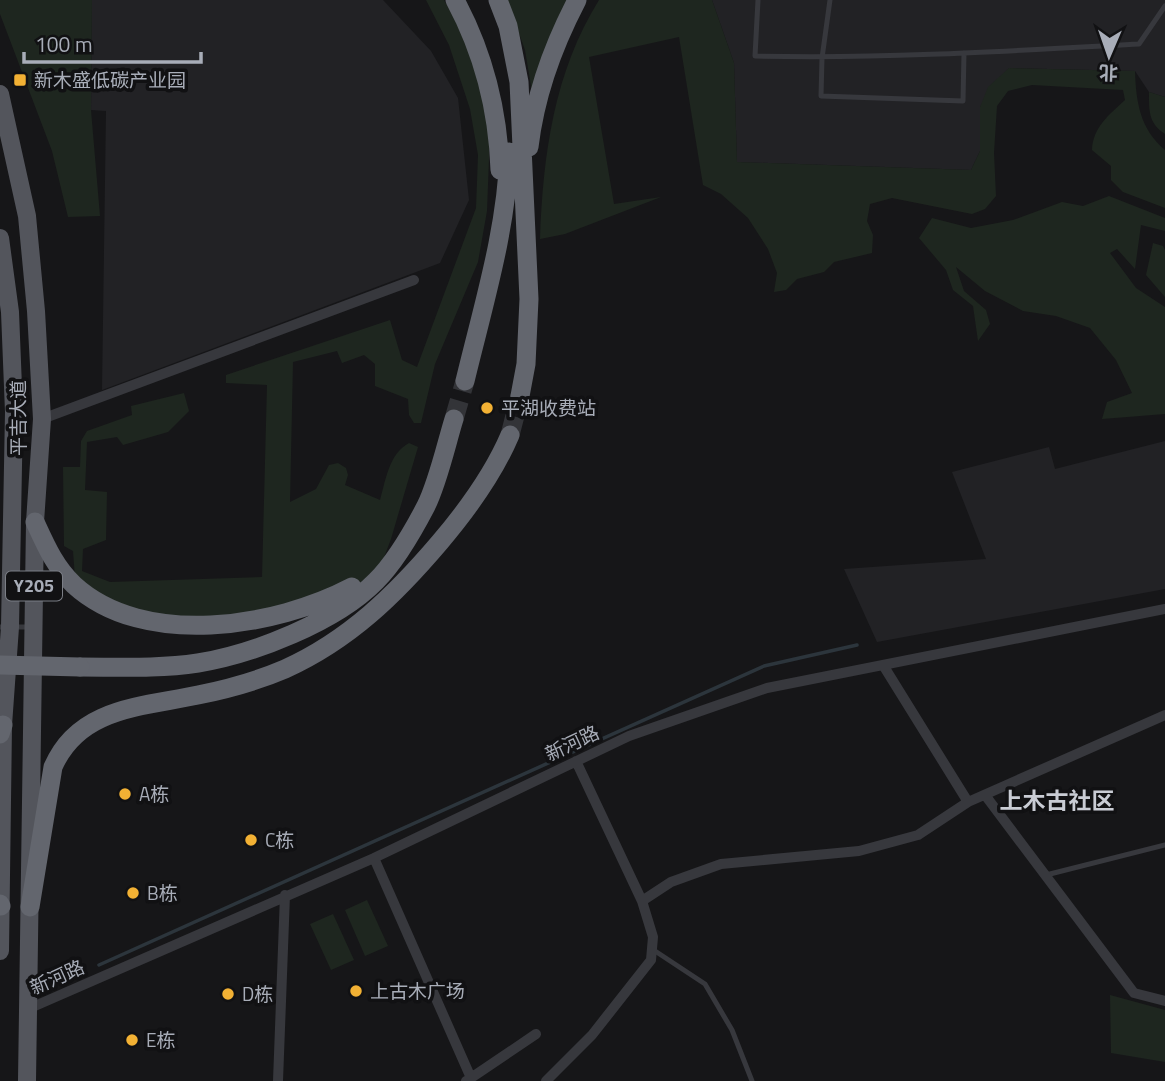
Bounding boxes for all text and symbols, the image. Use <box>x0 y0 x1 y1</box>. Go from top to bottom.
scale bar <box>24 21 201 65</box>
north arrow <box>1074 21 1144 91</box>
text: 100 m <box>35 28 92 60</box>
text: 北 <box>1098 59 1118 88</box>
place label: 新木盛低碳产业园 <box>34 65 186 94</box>
marker: 新木盛低碳产业园 <box>12 72 28 88</box>
street label: 平吉大道 <box>3 380 32 456</box>
place label: 平湖收费站 <box>501 393 596 422</box>
marker: 平湖收费站 <box>479 400 495 416</box>
road number: Y205 <box>6 572 62 600</box>
street label: 新河路 <box>540 717 604 768</box>
place label: A栋 <box>139 779 169 808</box>
district label: 上木古社区 <box>1000 783 1115 818</box>
marker: A栋 <box>117 786 133 802</box>
place label: C栋 <box>265 825 294 854</box>
marker: C栋 <box>243 832 259 848</box>
place label: B栋 <box>147 878 178 907</box>
marker: B栋 <box>125 885 141 901</box>
street label: 新河路 <box>25 952 89 1001</box>
place label: 上古木广场 <box>370 976 465 1005</box>
place label: D栋 <box>242 979 273 1008</box>
marker: 上古木广场 <box>348 983 364 999</box>
marker: D栋 <box>220 986 236 1002</box>
place label: E栋 <box>146 1025 176 1054</box>
marker: E栋 <box>124 1032 140 1048</box>

